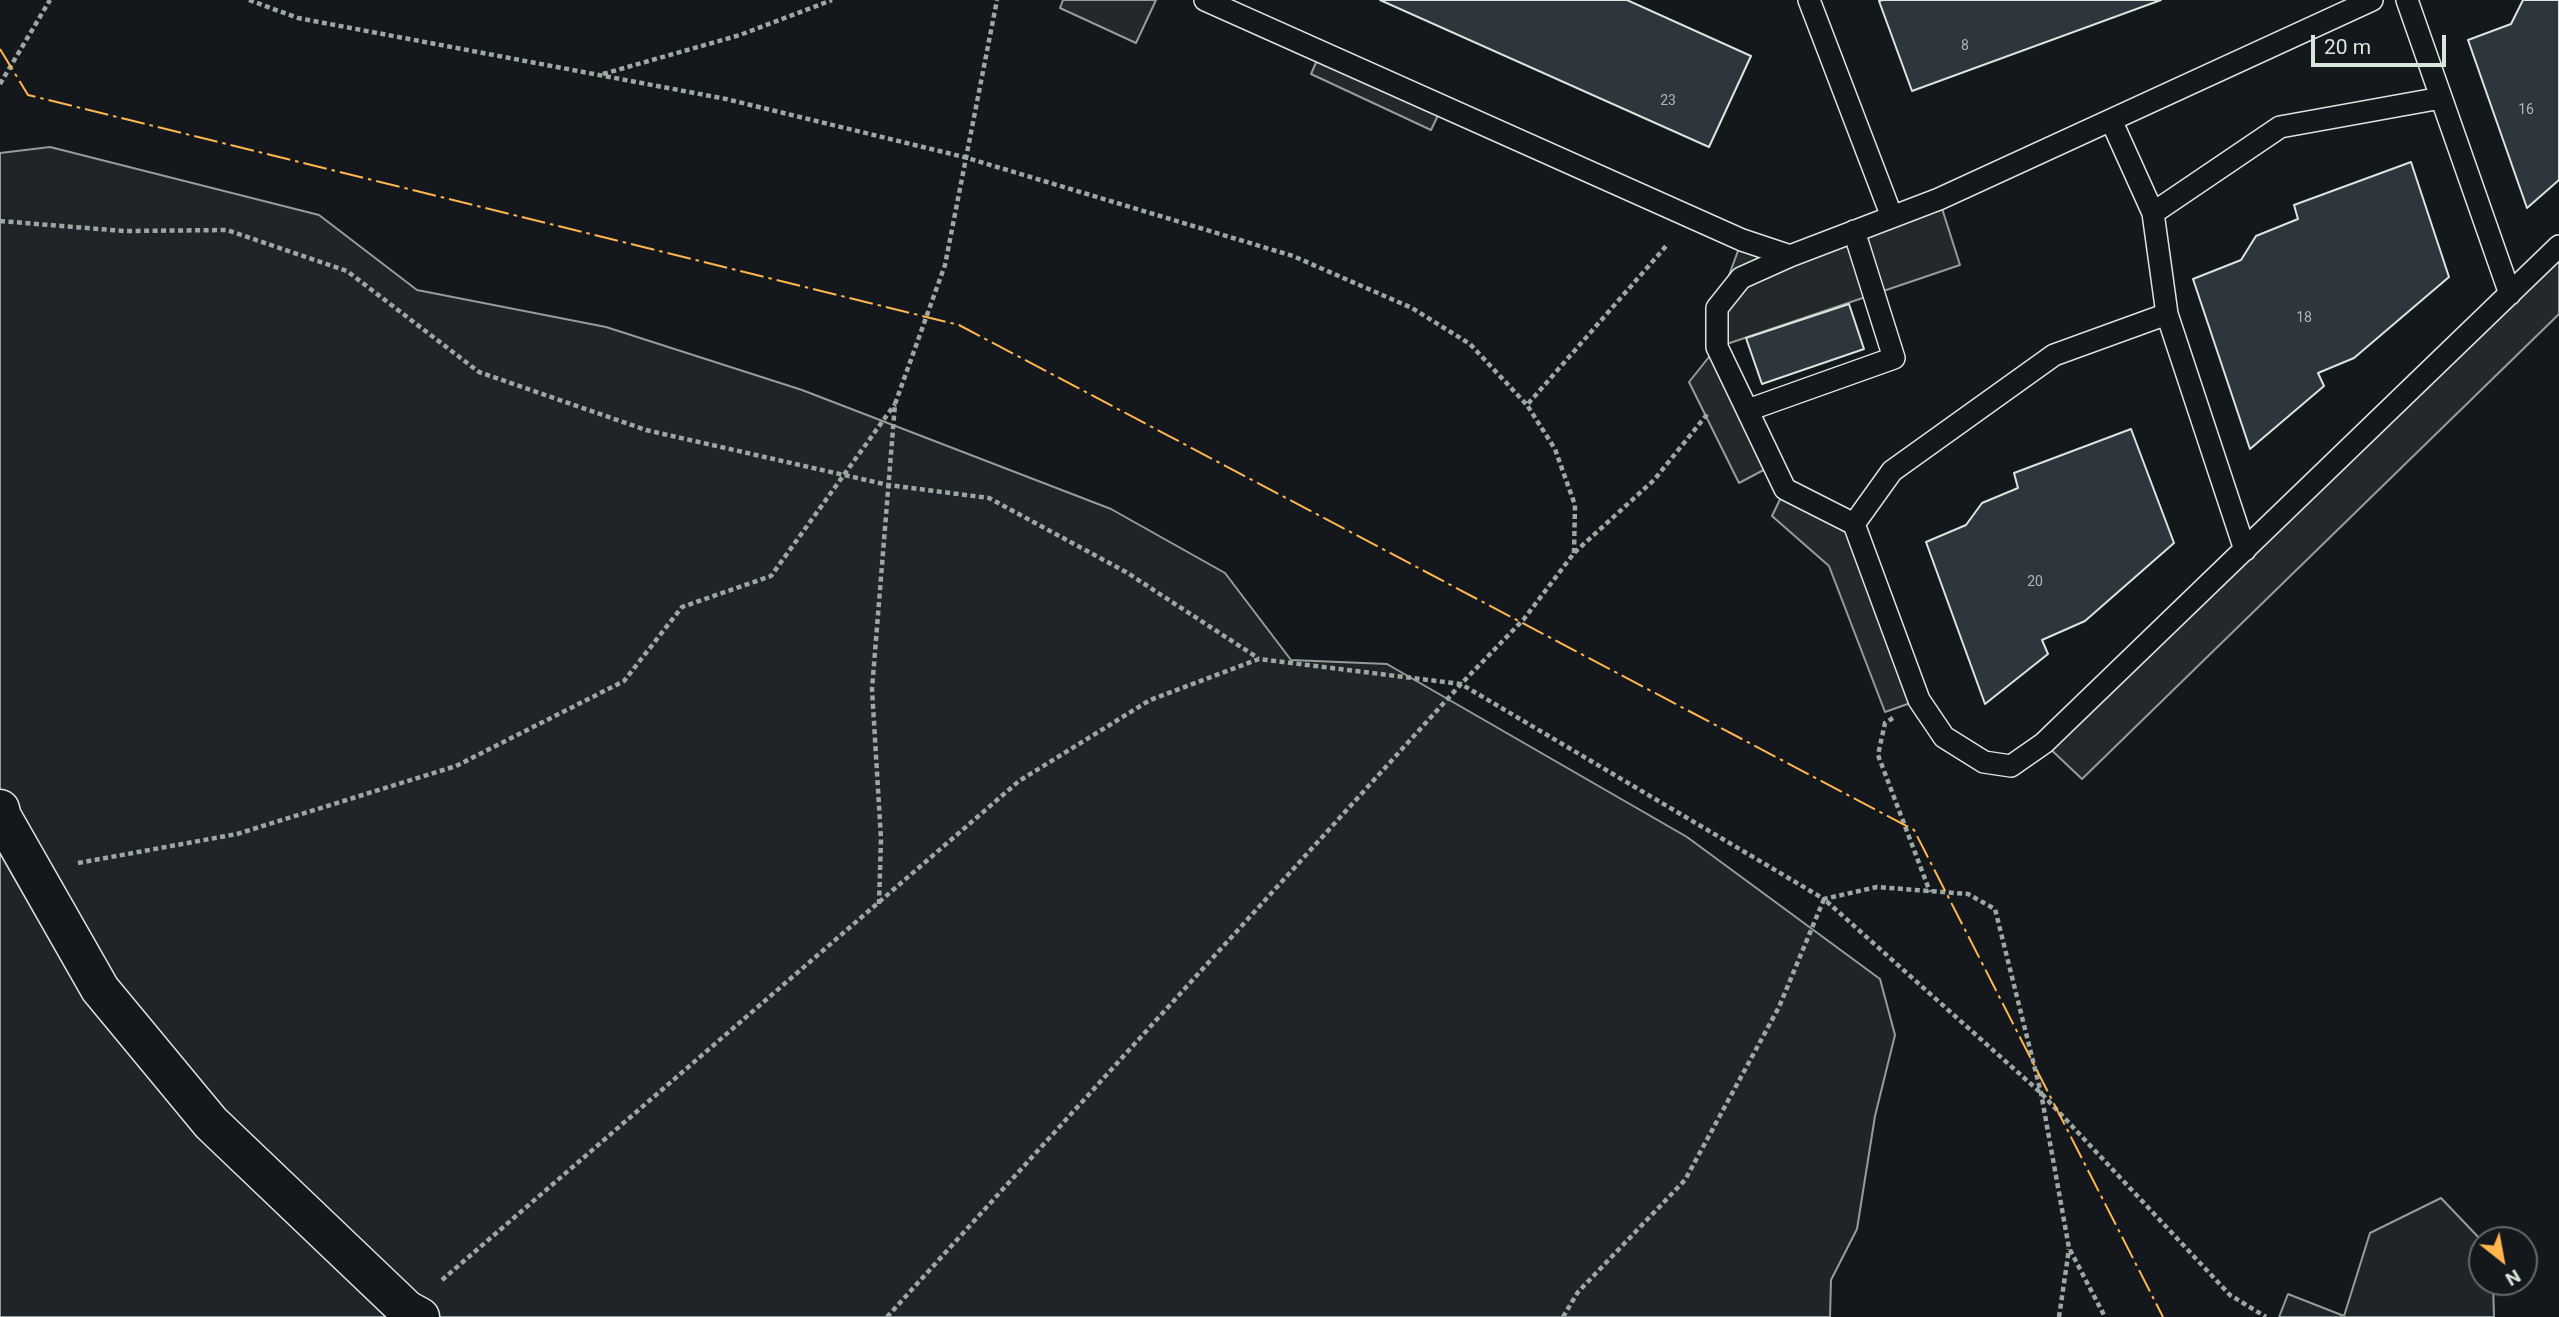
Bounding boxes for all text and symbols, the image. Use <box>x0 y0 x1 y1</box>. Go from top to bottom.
scale bar <box>2314 21 2449 65</box>
text: 20 m <box>2324 35 2371 59</box>
house number: 8 <box>1961 38 1969 54</box>
house number: 23 <box>1660 93 1676 109</box>
house number: 16 <box>2518 102 2534 118</box>
house number: 18 <box>2296 310 2312 326</box>
house number: 20 <box>2027 574 2043 590</box>
north arrow <box>2468 1226 2538 1296</box>
text: N <box>2501 1264 2525 1291</box>

